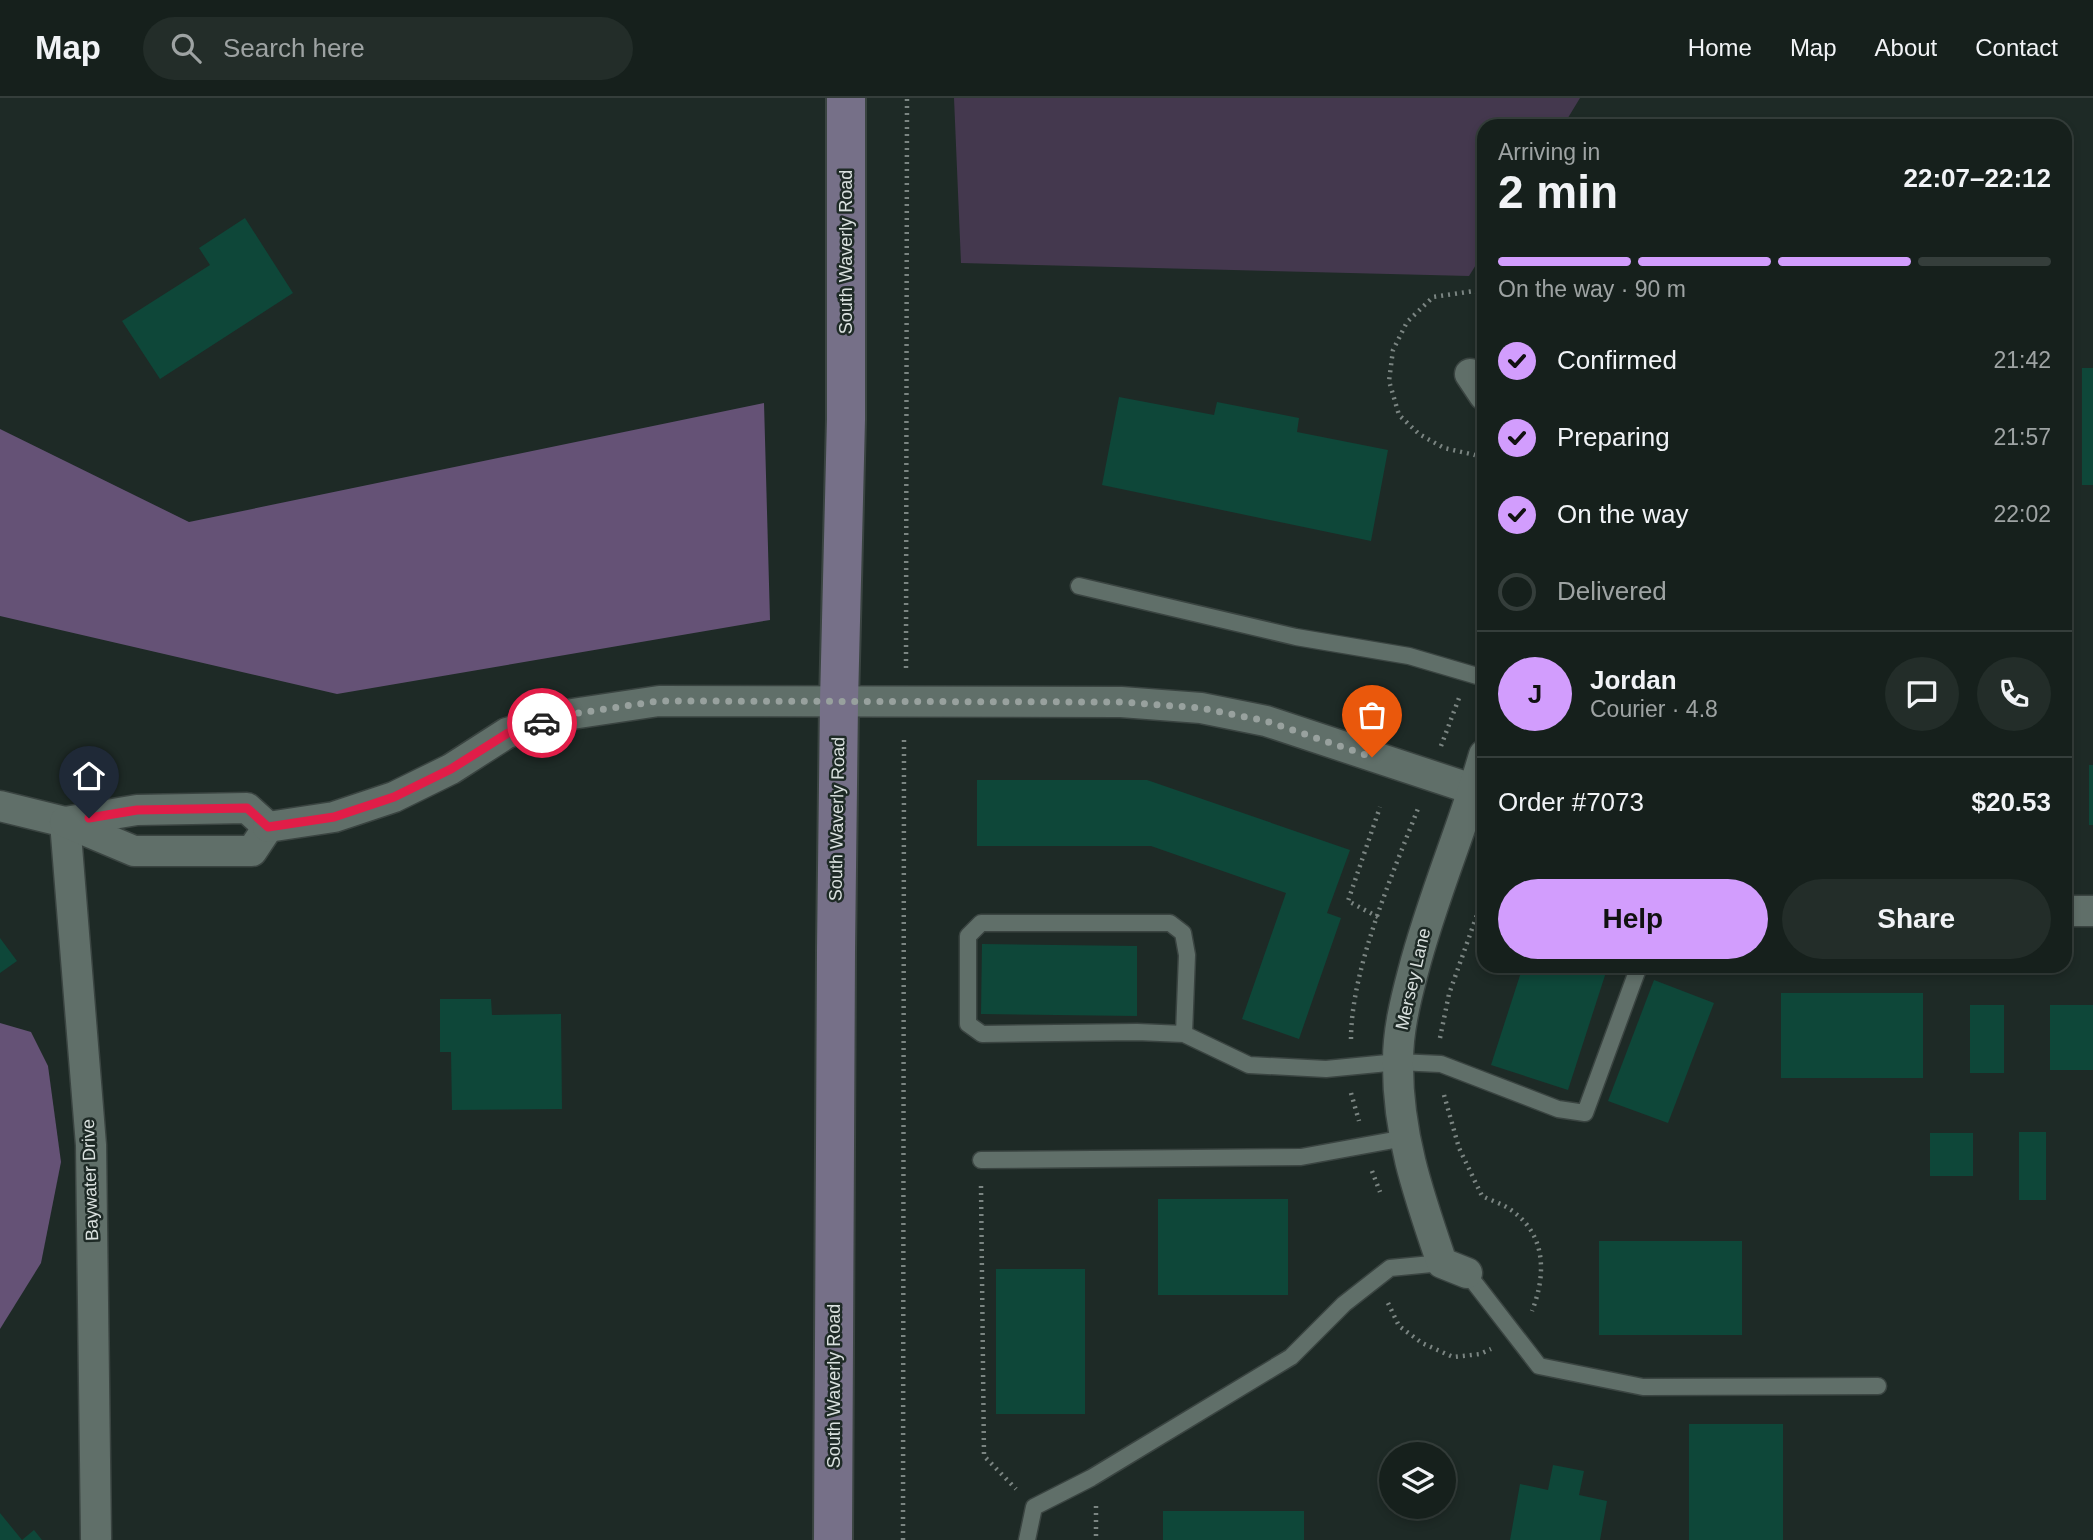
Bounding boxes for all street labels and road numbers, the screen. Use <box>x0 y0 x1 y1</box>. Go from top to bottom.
street label: South Waverly Road <box>836 170 856 334</box>
street label: South Waverly Road <box>826 737 848 901</box>
street label: Mersey Lane <box>1392 926 1434 1032</box>
street label: Baywater Drive <box>78 1119 102 1241</box>
street label: South Waverly Road <box>824 1304 844 1468</box>

